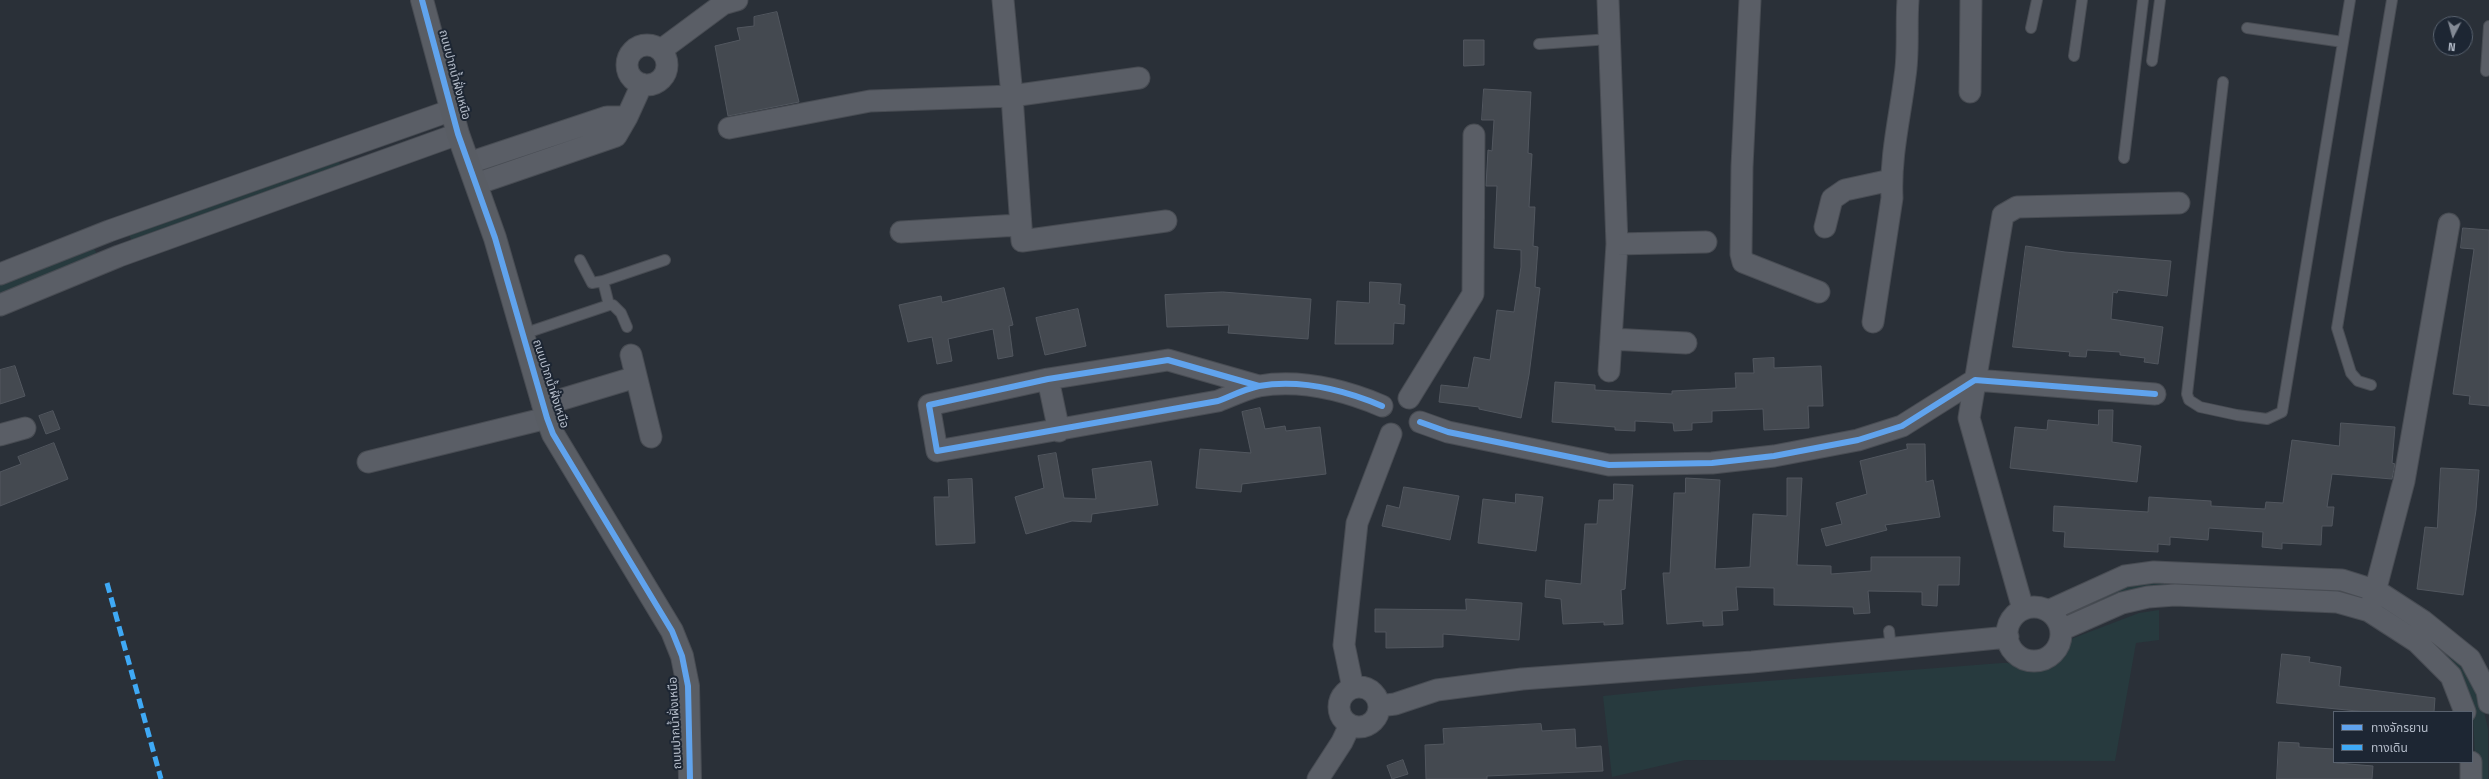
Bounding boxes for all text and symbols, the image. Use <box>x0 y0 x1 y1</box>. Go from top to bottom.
north arrow <box>2433 16 2473 56</box>
street label: ถนนปากน้ำฝั่งเหนือ <box>435 28 473 122</box>
text: N <box>2447 39 2456 55</box>
street label: ถนนปากน้ำฝั่งเหนือ <box>529 338 571 430</box>
street label: ถนนปากน้ำฝั่งเหนือ <box>666 676 686 770</box>
legend <box>2333 711 2473 763</box>
text: ทางจักรยาน <box>2371 718 2428 737</box>
text: ทางเดิน <box>2371 738 2408 757</box>

